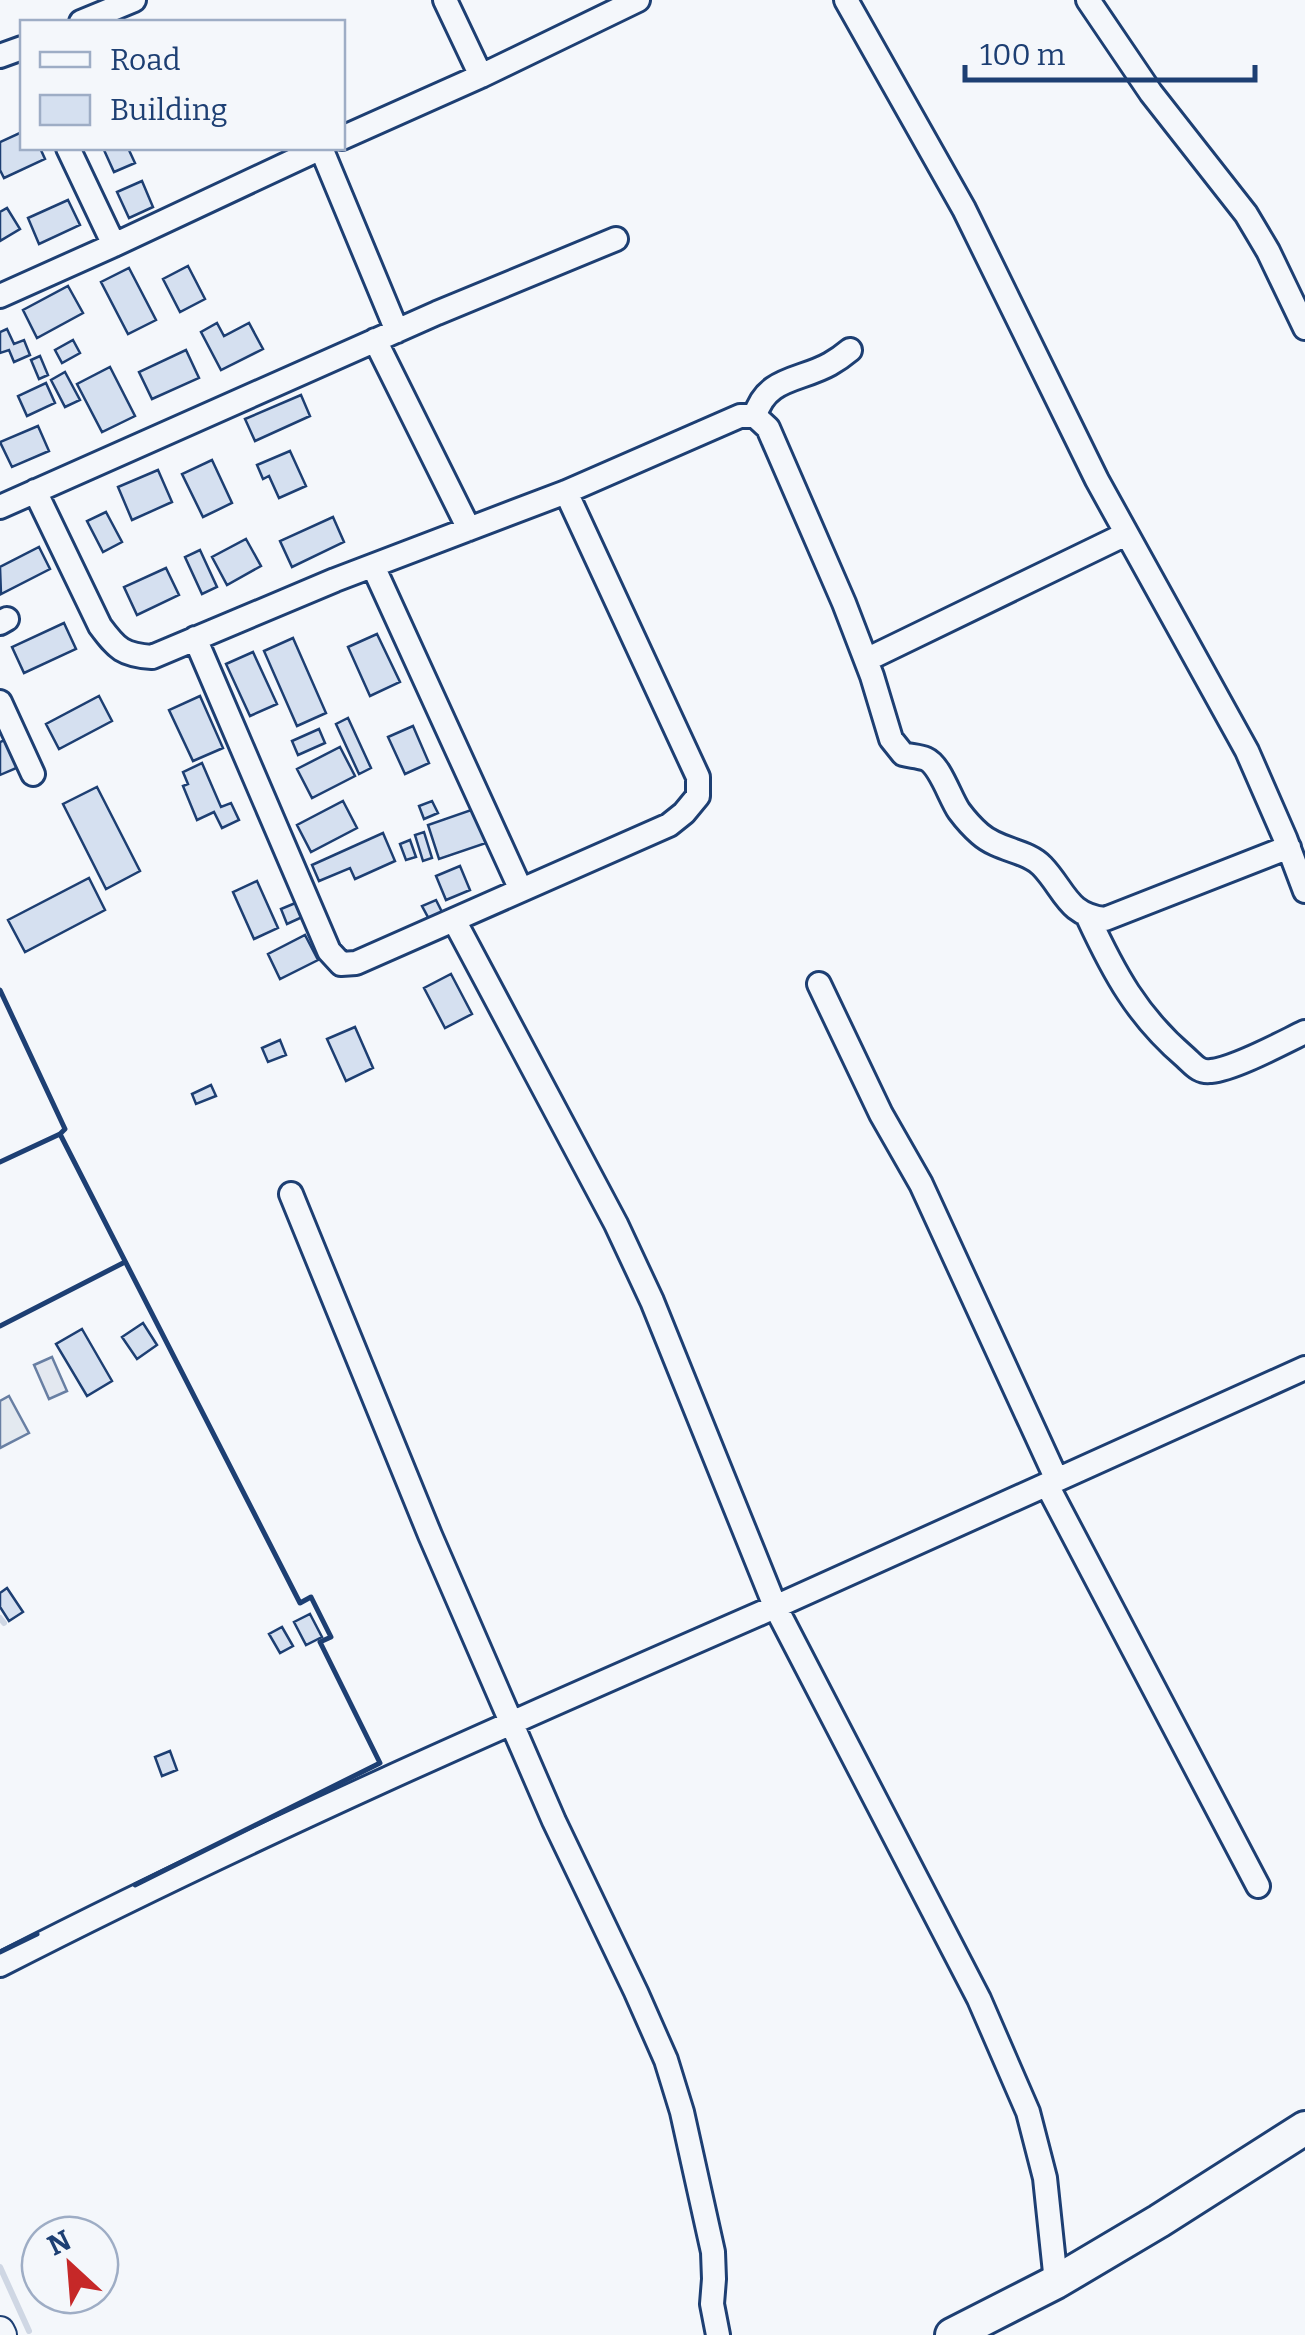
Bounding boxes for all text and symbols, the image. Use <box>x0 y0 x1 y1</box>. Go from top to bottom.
legend <box>20 20 345 150</box>
scale bar <box>965 20 1255 82</box>
text: 100 m <box>980 37 1066 73</box>
text: Road <box>110 42 181 78</box>
text: Building <box>110 92 228 128</box>
north arrow <box>20 2215 120 2315</box>
text: N <box>42 2223 76 2263</box>

